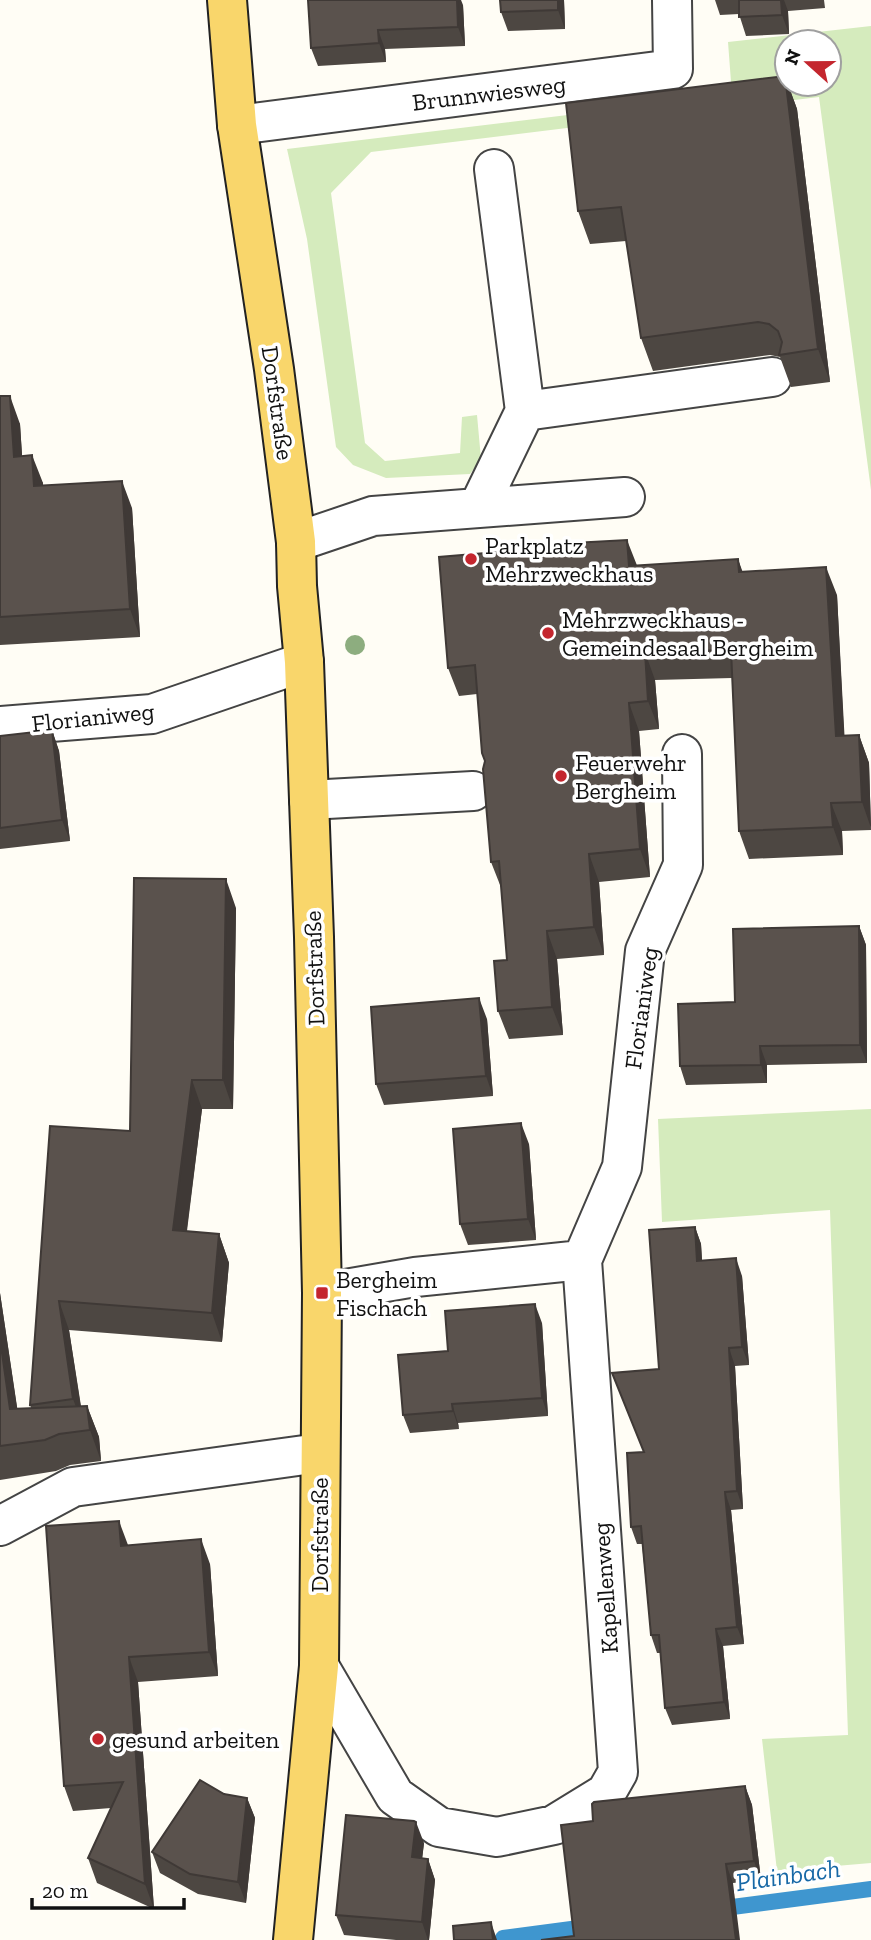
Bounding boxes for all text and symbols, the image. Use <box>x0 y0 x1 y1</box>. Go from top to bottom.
north arrow <box>773 28 843 98</box>
text: N <box>779 46 806 68</box>
street label: Brunnwiesweg <box>411 69 567 117</box>
street label: Dorfstraße <box>256 344 300 462</box>
place label: Parkplatz Mehrzweckhaus <box>485 531 653 588</box>
marker: Parkplatz Mehrzweckhaus <box>463 551 479 567</box>
place label: Mehrzweckhaus - Gemeindesaal Bergheim <box>562 605 814 662</box>
marker: Mehrzweckhaus - Gemeindesaal Bergheim <box>540 625 556 641</box>
street label: Florianiweg <box>30 696 156 738</box>
place label: Feuerwehr Bergheim <box>575 748 687 805</box>
marker: Feuerwehr Bergheim <box>553 768 569 784</box>
street label: Dorfstraße <box>298 910 330 1026</box>
street label: Florianiweg <box>618 945 664 1071</box>
place label: Bergheim Fischach <box>336 1265 437 1322</box>
marker: Bergheim Fischach <box>314 1285 330 1301</box>
street label: Dorfstraße <box>305 1478 334 1592</box>
street label: Kapellenweg <box>586 1521 624 1655</box>
place label: gesund arbeiten <box>112 1725 279 1754</box>
marker: gesund arbeiten <box>90 1731 106 1747</box>
water label: Plainbach <box>734 1852 842 1898</box>
scale bar <box>32 1867 184 1911</box>
text: 20 m <box>42 1878 88 1903</box>

